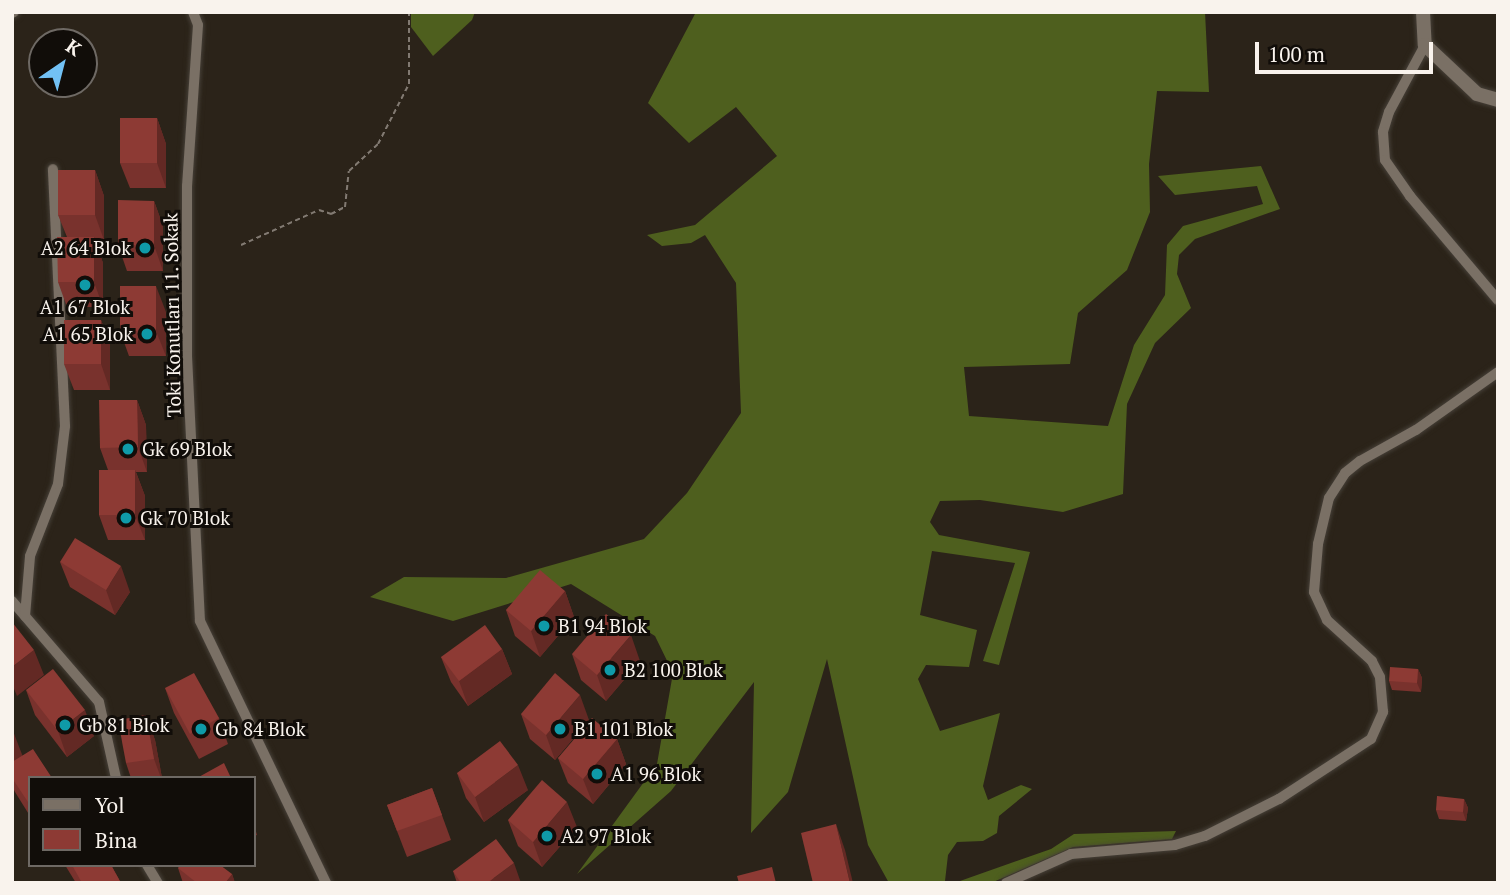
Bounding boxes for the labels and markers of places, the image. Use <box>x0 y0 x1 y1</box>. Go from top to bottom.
place label: A2 64 Blok <box>41 237 131 259</box>
marker: A2 64 Blok <box>137 240 153 256</box>
marker: A1 67 Blok <box>77 277 93 293</box>
place label: A1 67 Blok <box>40 296 130 318</box>
place label: A1 65 Blok <box>43 323 133 345</box>
marker: A1 65 Blok <box>139 326 155 342</box>
place label: Gk 69 Blok <box>142 438 232 460</box>
marker: Gk 69 Blok <box>120 441 136 457</box>
place label: Gk 70 Blok <box>140 507 230 529</box>
marker: Gk 70 Blok <box>118 510 134 526</box>
place label: B1 94 Blok <box>558 615 647 637</box>
marker: B1 94 Blok <box>536 618 552 634</box>
place label: B2 100 Blok <box>624 659 723 681</box>
marker: B2 100 Blok <box>602 662 618 678</box>
place label: Gb 81 Blok <box>79 714 170 736</box>
marker: Gb 81 Blok <box>57 717 73 733</box>
place label: Gb 84 Blok <box>215 718 306 740</box>
place label: B1 101 Blok <box>574 718 673 740</box>
marker: Gb 84 Blok <box>193 721 209 737</box>
marker: B1 101 Blok <box>552 721 568 737</box>
place label: A1 96 Blok <box>611 763 701 785</box>
marker: A1 96 Blok <box>589 766 605 782</box>
place label: A2 97 Blok <box>561 825 651 847</box>
marker: A2 97 Blok <box>539 828 555 844</box>

